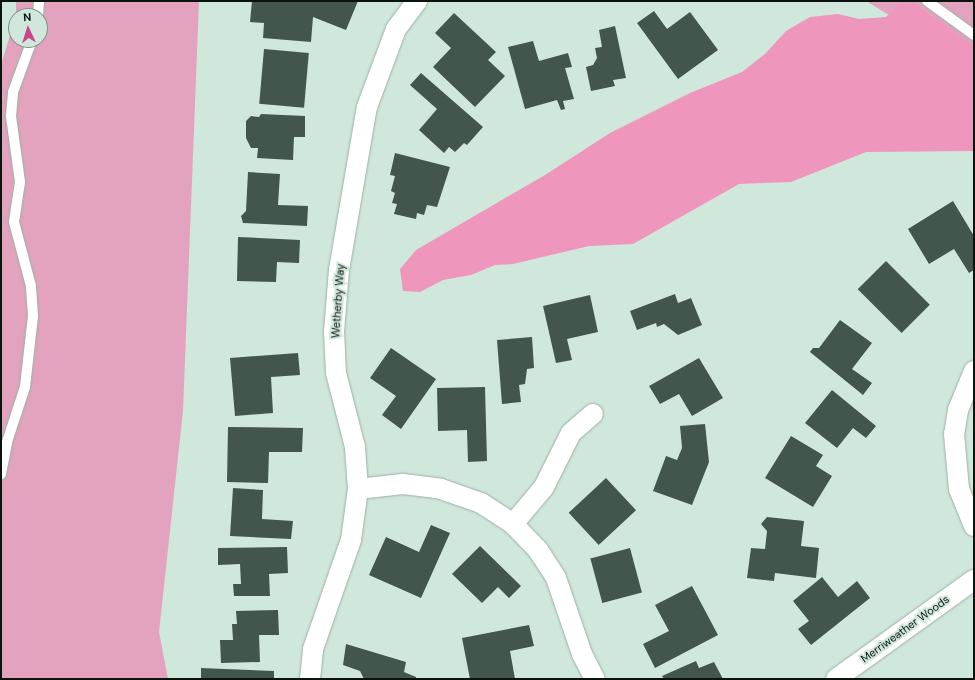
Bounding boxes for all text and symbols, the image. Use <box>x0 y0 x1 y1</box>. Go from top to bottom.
north arrow <box>8 8 48 48</box>
text: N <box>23 10 32 24</box>
street label: Wetherby Way <box>329 263 347 339</box>
street label: Merriweather Woods <box>858 593 952 665</box>

